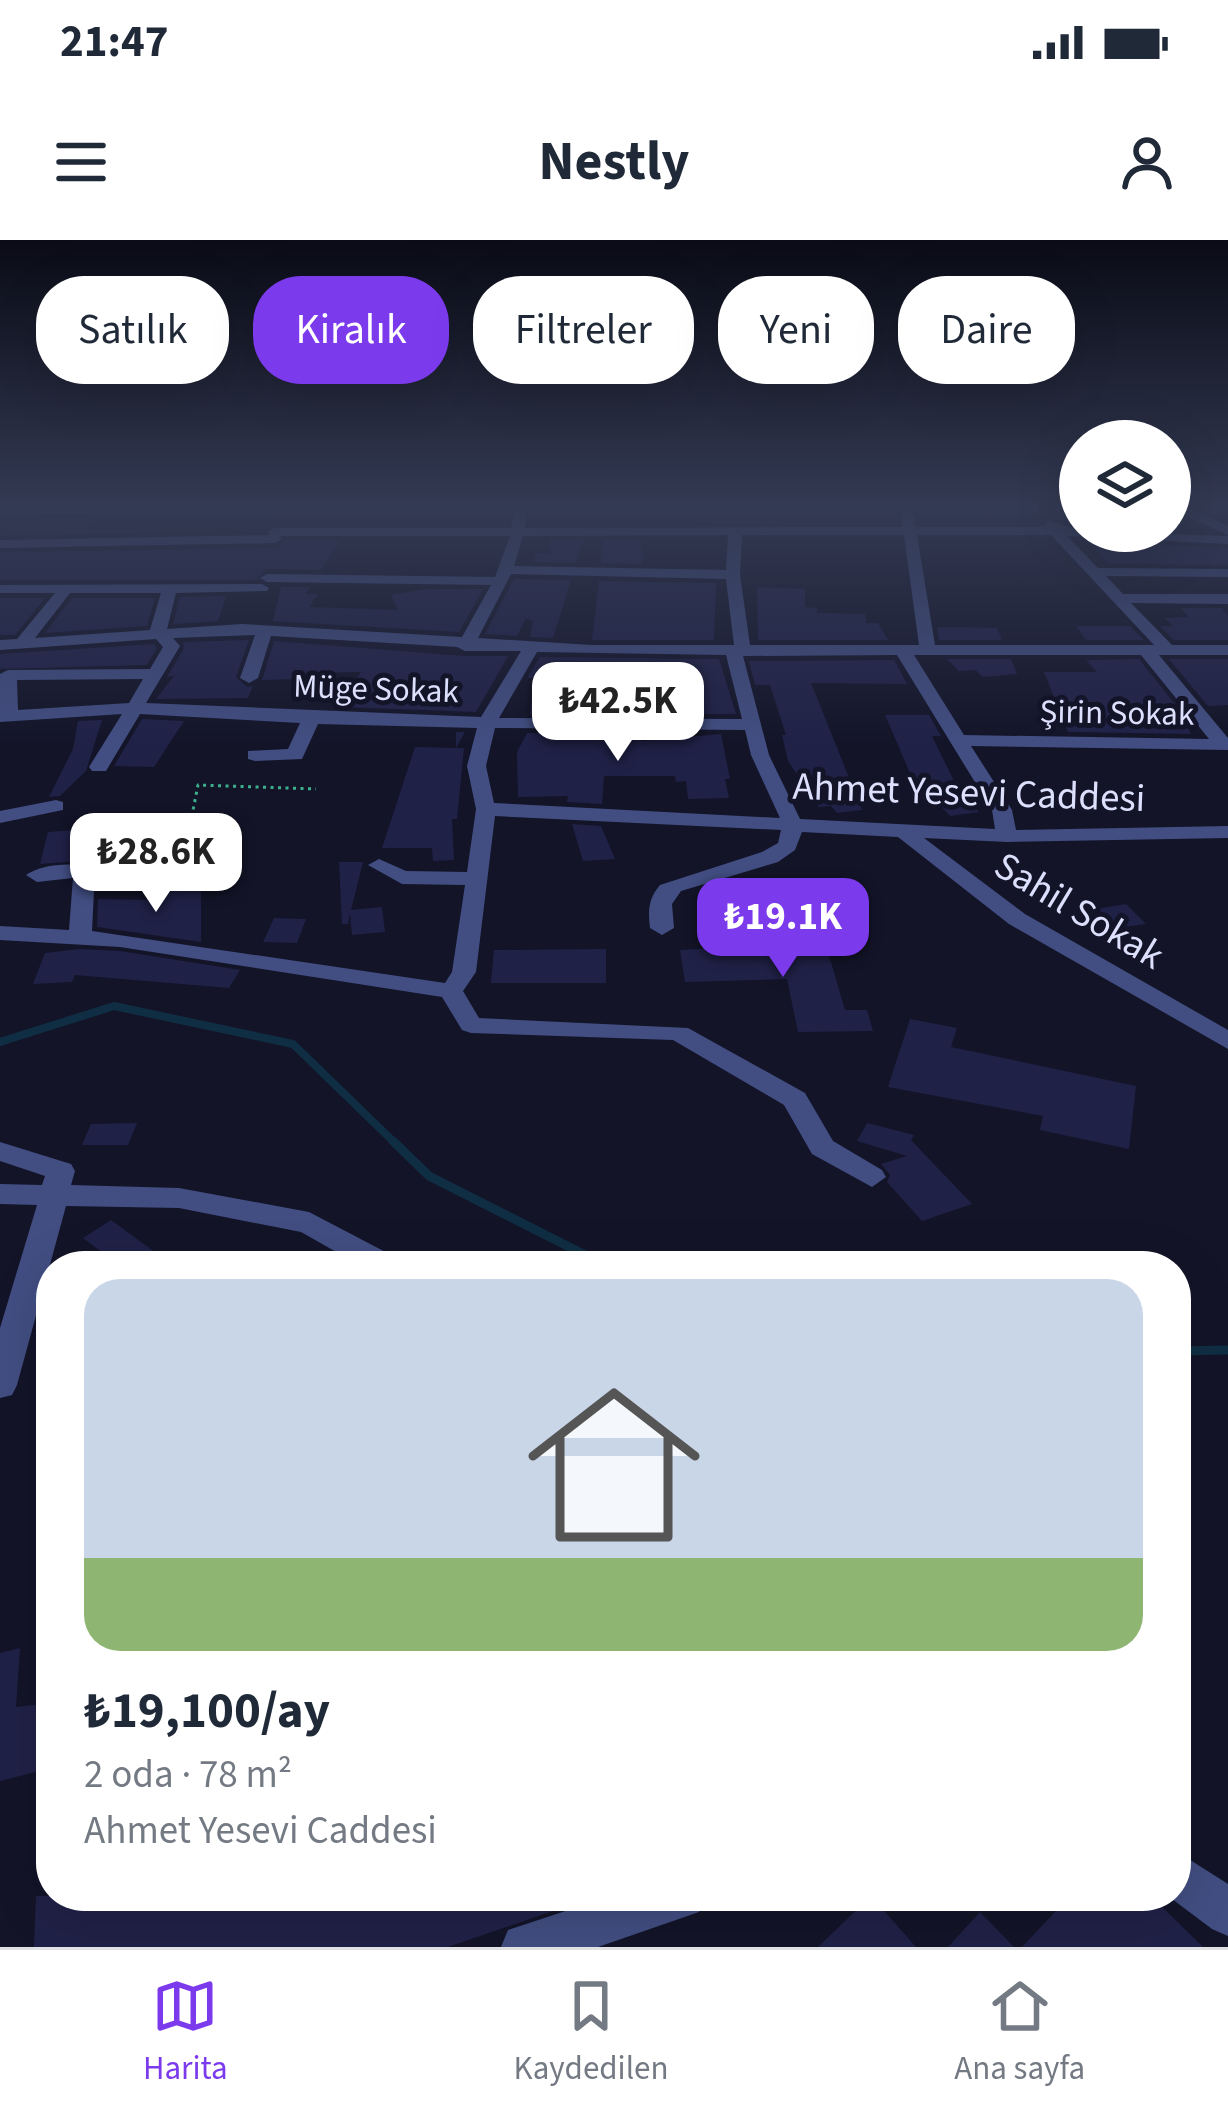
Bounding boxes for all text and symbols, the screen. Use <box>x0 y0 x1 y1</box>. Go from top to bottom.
text: 21:47 <box>60 10 169 74</box>
text: Nestly <box>539 124 689 201</box>
icon: menu <box>48 129 114 195</box>
icon: person <box>1114 129 1180 195</box>
chip: Satılık <box>36 276 229 384</box>
chip: Kiralık <box>253 276 449 384</box>
chip: Filtreler <box>473 276 694 384</box>
chip: Yeni <box>718 276 874 384</box>
chip: Daire <box>898 276 1075 384</box>
map controls <box>1059 420 1191 552</box>
button: layers <box>1059 420 1191 552</box>
pin: ₺42.5K <box>520 662 716 764</box>
street label: Müge Sokak <box>292 663 460 715</box>
text: ₺42.5K <box>559 673 677 729</box>
street label: Şirin Sokak <box>1039 688 1195 738</box>
street label: Ahmet Yesevi Caddesi <box>792 759 1146 827</box>
pin: ₺28.6K <box>58 813 254 915</box>
text: ₺28.6K <box>97 824 215 880</box>
street label: Sahil Sokak <box>984 838 1174 984</box>
pin: ₺19.1K <box>685 878 881 980</box>
text: ₺19.1K <box>724 889 842 945</box>
icon: home <box>506 1357 722 1573</box>
text: ₺19,100/ay <box>84 1675 330 1747</box>
text: 2 oda · 78 m² <box>84 1747 292 1803</box>
text: Ahmet Yesevi Caddesi <box>84 1803 437 1859</box>
tab: Harita <box>143 1973 228 2092</box>
tab: Kaydedilen <box>514 1973 669 2092</box>
tab: Ana sayfa <box>954 1973 1085 2092</box>

